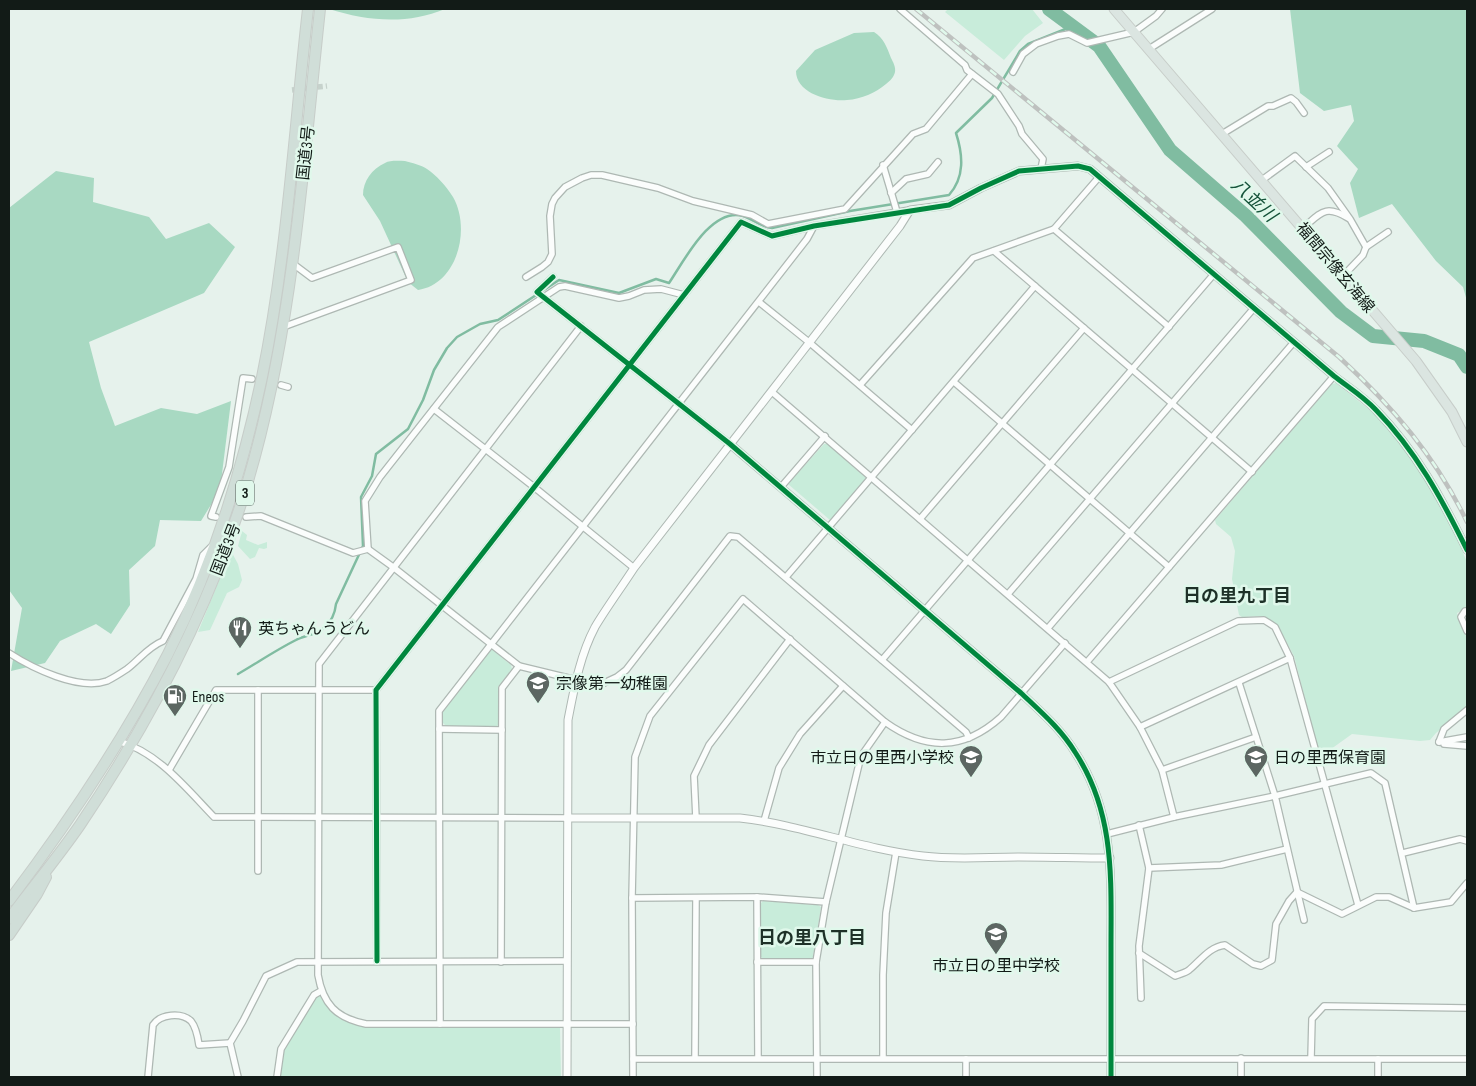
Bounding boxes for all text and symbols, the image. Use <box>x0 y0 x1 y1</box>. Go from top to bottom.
street label: 国道3号 <box>294 125 319 181</box>
water label: 八並川 <box>1227 174 1282 228</box>
street label: 福間宗像玄海線 <box>1292 219 1378 317</box>
road number: 3 <box>236 480 254 506</box>
street label: 国道3号 <box>208 521 245 578</box>
district label: 日の里九丁目 <box>1183 586 1291 607</box>
restaurant icon: 英ちゃんうどん <box>227 615 253 649</box>
place label: 英ちゃんうどん <box>258 620 370 639</box>
school or university icon: 宗像第一幼稚園 <box>525 670 551 704</box>
place label: 宗像第一幼稚園 <box>556 675 668 694</box>
fuel station icon: Eneos <box>162 683 188 717</box>
place label: Eneos <box>192 688 225 707</box>
school or university icon: 市立日の里西小学校 <box>958 744 984 778</box>
school or university icon: 日の里西保育園 <box>1243 744 1269 778</box>
place label: 市立日の里西小学校 <box>810 749 954 768</box>
place label: 日の里西保育園 <box>1274 749 1386 768</box>
school or university icon: 市立日の里中学校 <box>983 921 1009 955</box>
district label: 日の里八丁目 <box>758 928 866 949</box>
place label: 市立日の里中学校 <box>932 957 1060 976</box>

